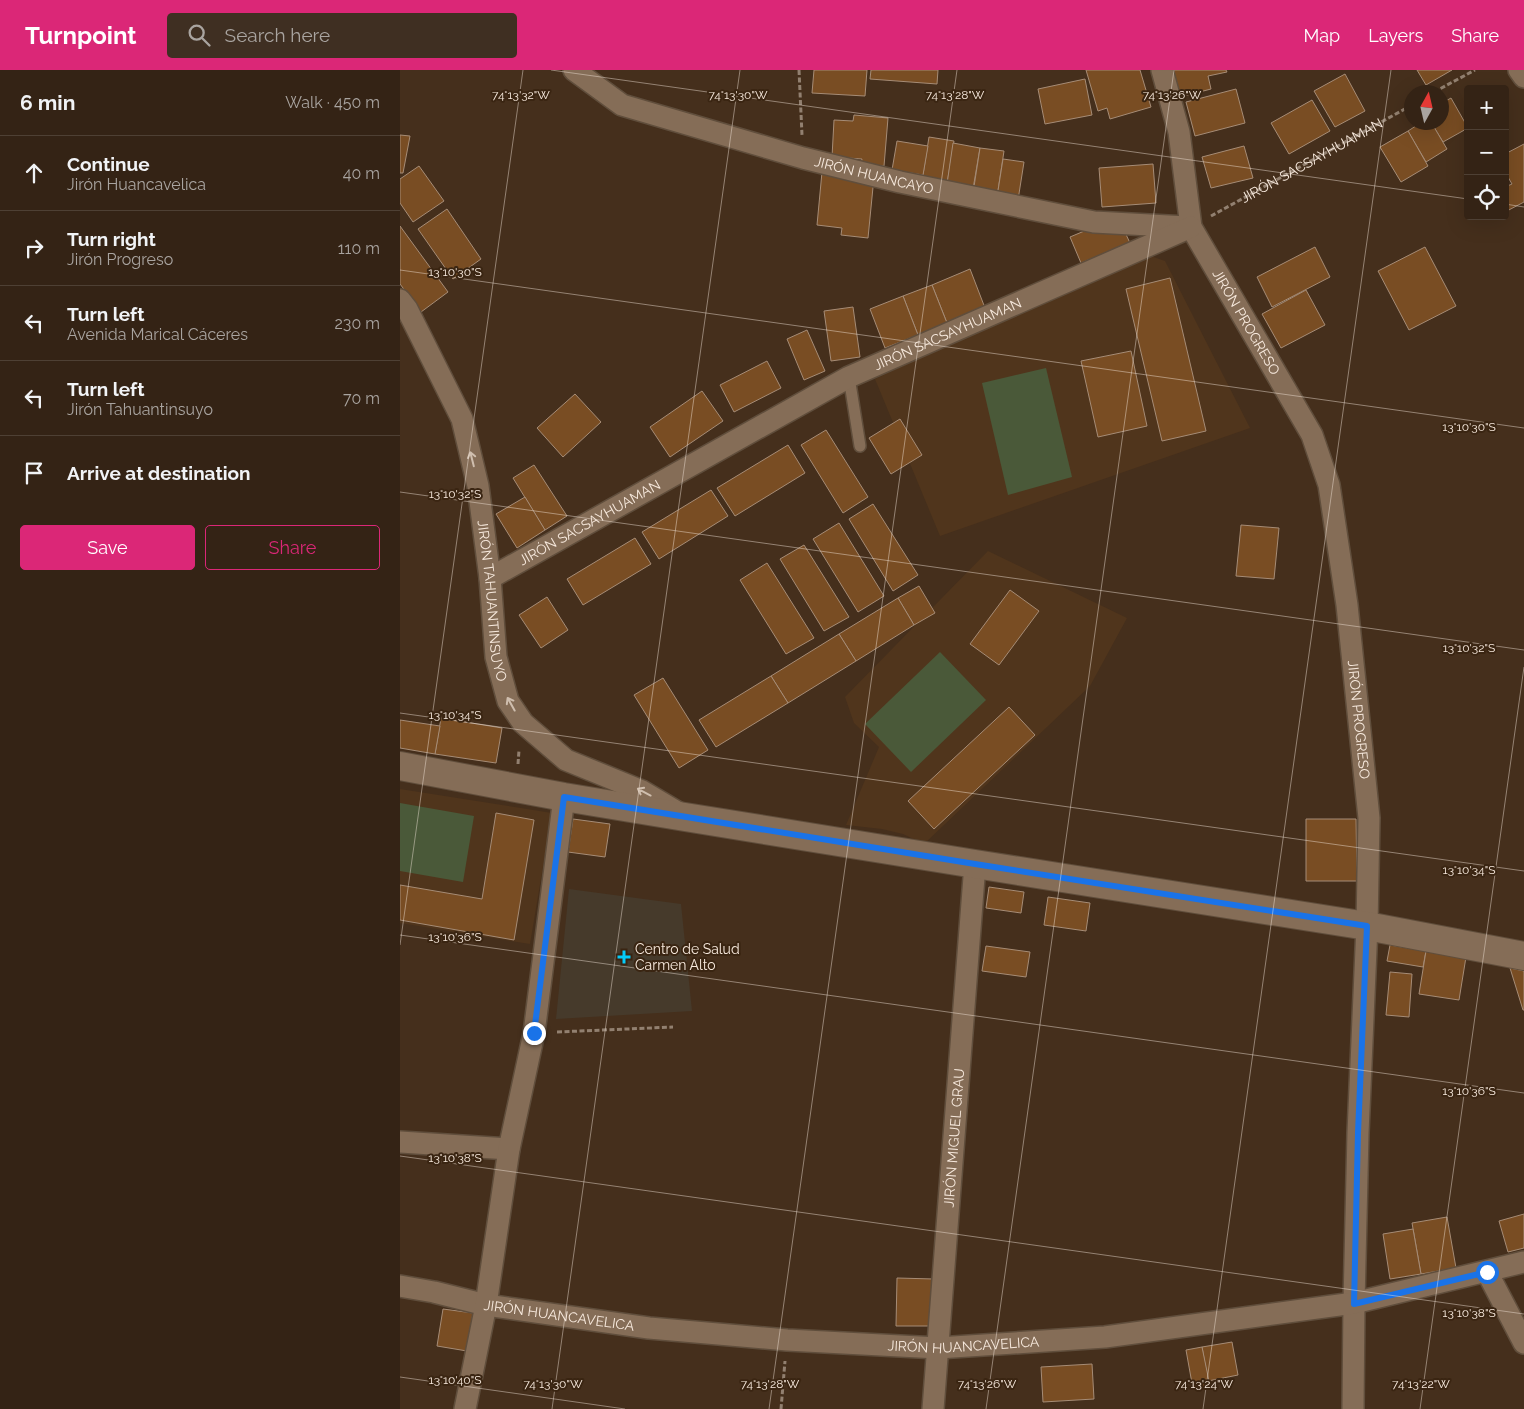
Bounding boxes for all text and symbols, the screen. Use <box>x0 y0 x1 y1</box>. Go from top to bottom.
search box <box>167 13 517 58</box>
text: Turnpoint <box>25 21 137 50</box>
icon: search <box>185 21 213 49</box>
text: Search here <box>225 24 330 46</box>
text: Map <box>1304 25 1340 46</box>
text: Layers <box>1368 25 1423 46</box>
text: Share <box>1451 25 1499 46</box>
north arrow <box>1404 85 1449 130</box>
map controls <box>1464 85 1509 220</box>
button: + <box>1464 85 1509 130</box>
text: 74°13'32"W <box>492 88 550 102</box>
text: 74°13'30"W <box>709 88 768 102</box>
text: 74°13'28"W <box>926 88 985 102</box>
text: 74°13'26"W <box>1143 88 1202 102</box>
text: 6 min <box>20 90 75 115</box>
text: Walk · 450 m <box>285 93 380 112</box>
street label: JIRÓN SACSAYHUAMAN <box>1238 115 1385 206</box>
button: − <box>1464 130 1509 175</box>
text: Continue <box>67 153 150 175</box>
street label: JIRÓN HUANCAYO <box>813 153 935 197</box>
icon: ahead <box>20 159 48 187</box>
text: 40 m <box>343 164 380 183</box>
text: Jirón Huancavelica <box>67 175 206 194</box>
button: locate <box>1464 175 1509 220</box>
text: Turn right <box>67 228 156 250</box>
icon: right <box>20 234 48 262</box>
text: 110 m <box>338 239 380 258</box>
text: Jirón Progreso <box>67 250 173 269</box>
text: 13°10'30"S <box>428 265 482 279</box>
street label: JIRÓN PROGRESO <box>1209 266 1283 378</box>
street label: JIRÓN SACSAYHUAMAN <box>871 294 1024 373</box>
text: Turn left <box>67 303 144 325</box>
icon: left <box>20 309 48 337</box>
text: 230 m <box>335 314 380 333</box>
text: Avenida Marical Cáceres <box>67 325 248 344</box>
text: Turn left <box>67 378 144 400</box>
icon: left <box>20 384 48 412</box>
text: 70 m <box>343 389 380 408</box>
text: Jirón Tahuantinsuyo <box>67 400 213 419</box>
text: 13°10'30"S <box>1442 420 1496 434</box>
one-way arrow <box>467 451 476 467</box>
icon: arrive <box>20 459 48 487</box>
text: Arrive at destination <box>67 462 251 484</box>
street label: JIRÓN SACSAYHUAMAN <box>516 476 663 568</box>
text: 13°10'32"S <box>429 487 481 501</box>
street label: JIRÓN TAHUANTINSUYO <box>475 519 510 683</box>
button: Save <box>20 525 195 570</box>
button: Share <box>205 525 380 570</box>
text: 13°10'32"S <box>1443 641 1495 655</box>
street label: JIRÓN PROGRESO <box>1345 659 1373 780</box>
one-way arrow <box>506 698 516 712</box>
text: 13°10'34"S <box>429 708 481 722</box>
one-way arrow <box>636 787 651 797</box>
text: 13°10'34"S <box>1443 863 1495 877</box>
text: 13°10'36"S <box>428 930 482 944</box>
place label: Centro de Salud Carmen Alto <box>635 941 740 973</box>
marker: Centro de Salud Carmen Alto <box>617 950 631 964</box>
route end <box>523 1022 546 1045</box>
street label: JIRÓN MIGUEL GRAU <box>941 1068 967 1208</box>
text: 13°10'36"S <box>1442 1084 1496 1098</box>
text: 13°10'38"S <box>428 1151 482 1165</box>
route start <box>1476 1261 1499 1284</box>
street label: JIRÓN HUANCAVELICA <box>483 1297 636 1334</box>
text: 13°10'38"S <box>1442 1306 1496 1320</box>
street label: JIRÓN HUANCAVELICA <box>887 1333 1040 1356</box>
text: 13°10'40"S <box>429 1373 481 1387</box>
text: 74°13'30"W <box>524 1377 583 1391</box>
text: 74°13'28"W <box>741 1377 800 1391</box>
text: 74°13'26"W <box>958 1377 1017 1391</box>
text: 74°13'24"W <box>1175 1377 1233 1391</box>
text: 74°13'22"W <box>1392 1377 1450 1391</box>

